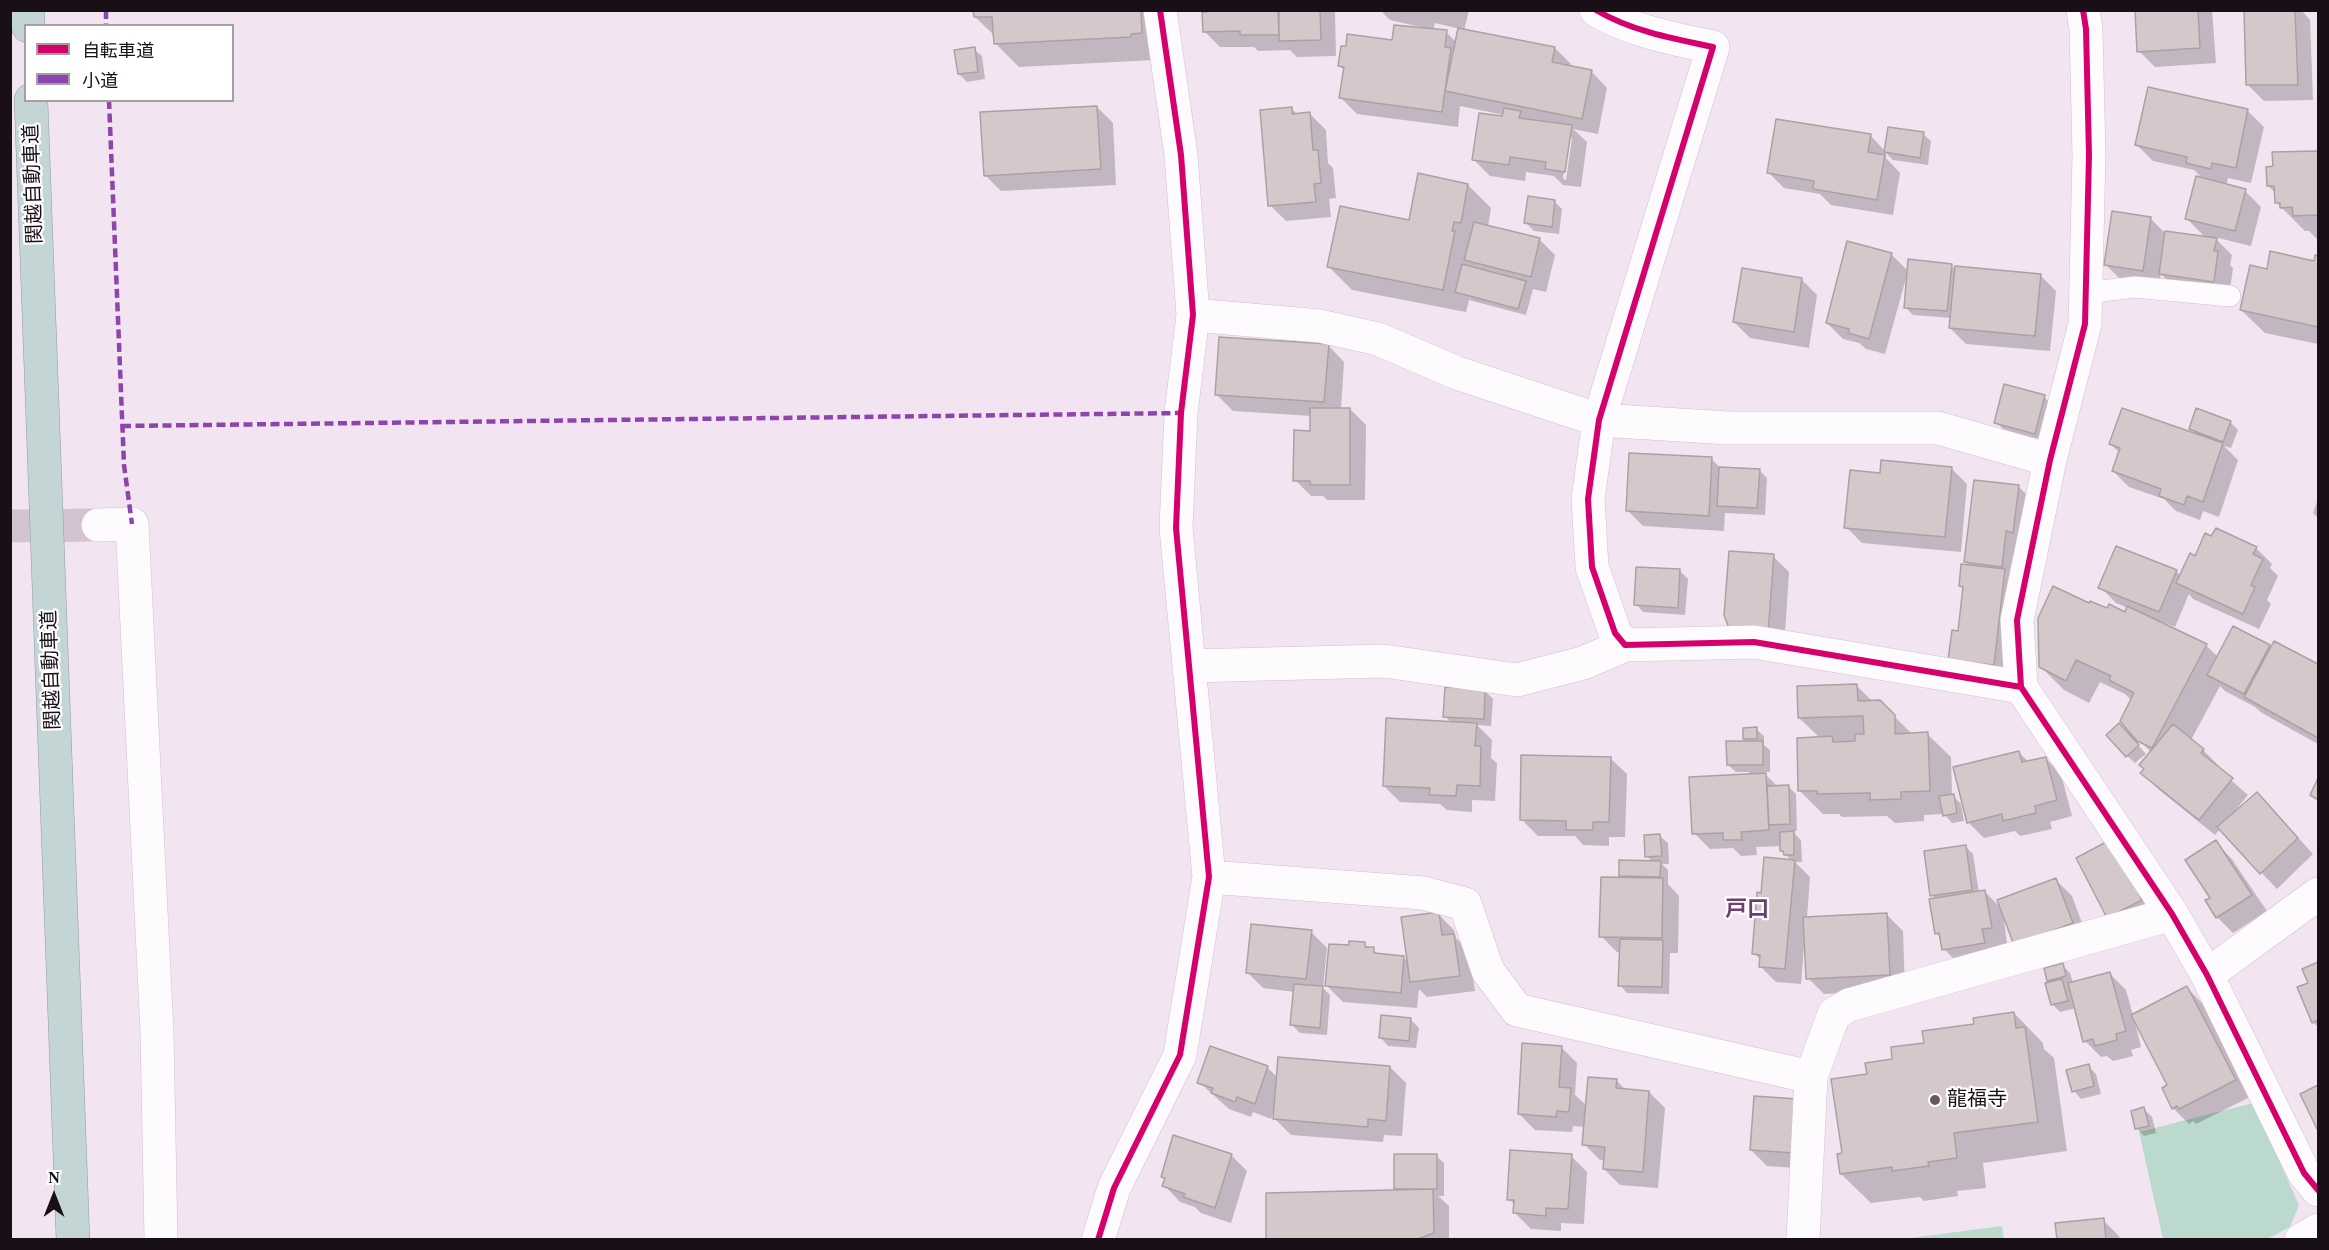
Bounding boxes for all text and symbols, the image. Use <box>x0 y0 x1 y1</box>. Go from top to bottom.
legend <box>24 24 234 102</box>
text: 自転車道 <box>82 41 154 61</box>
text: 小道 <box>82 71 118 91</box>
street label: 関越自動車道 <box>20 124 48 244</box>
street label: 関越自動車道 <box>38 610 66 730</box>
district label: 戸口 <box>1725 897 1769 923</box>
place label: 龍福寺 <box>1947 1088 2007 1112</box>
marker: 龍福寺 <box>1928 1093 1942 1107</box>
north arrow <box>24 1166 84 1226</box>
text: N <box>48 1169 60 1186</box>

